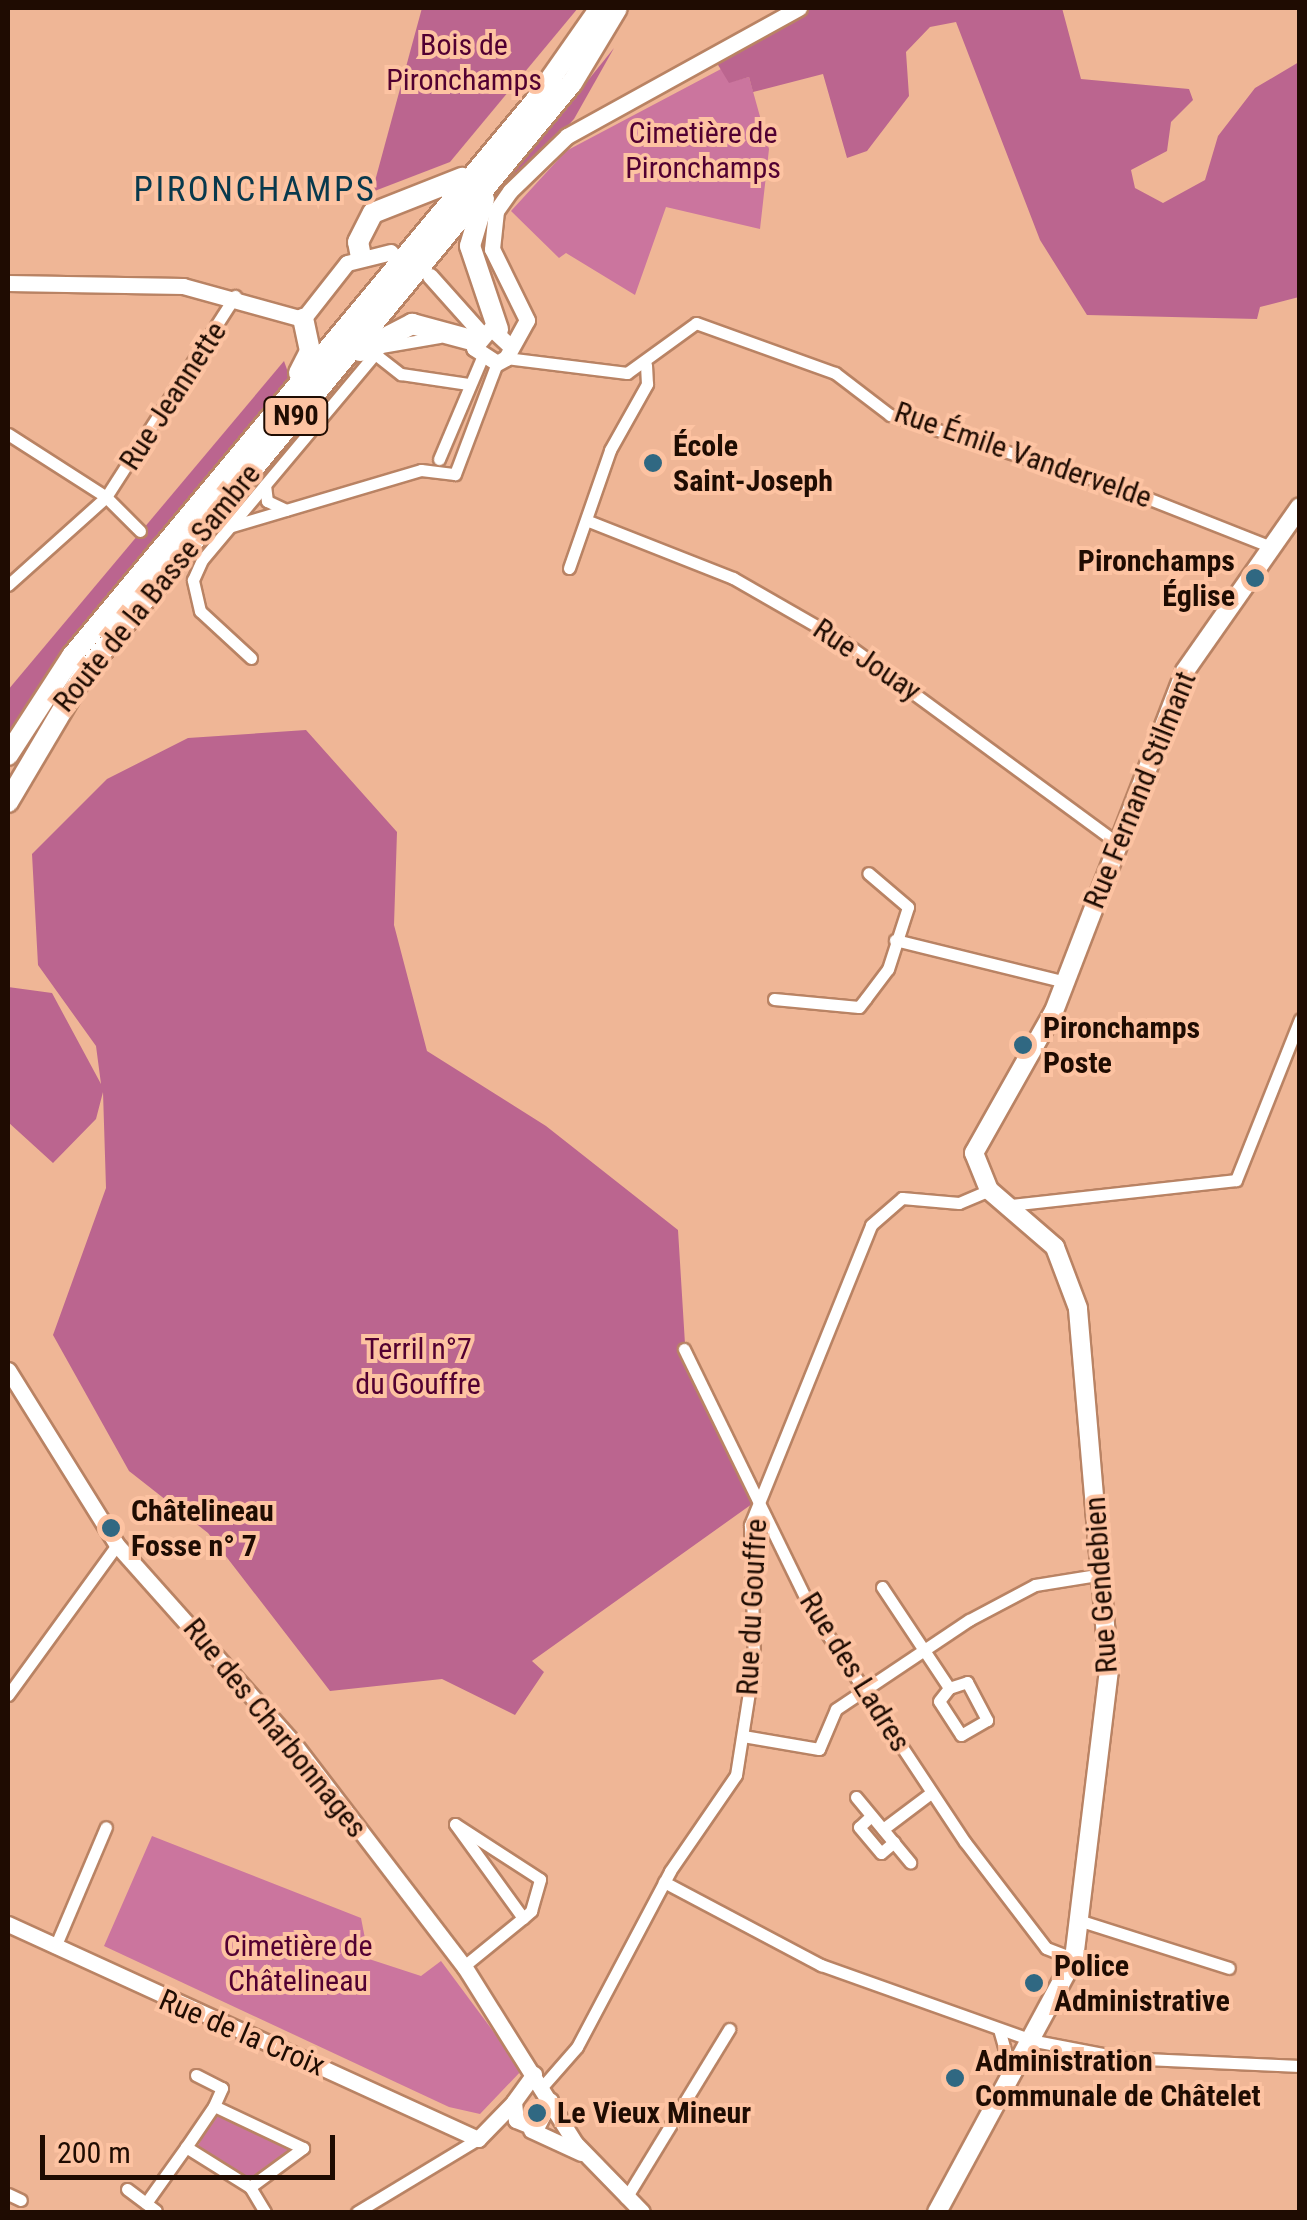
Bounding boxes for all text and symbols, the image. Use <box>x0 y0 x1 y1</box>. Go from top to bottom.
park label: Bois de Pironchamps <box>386 27 542 98</box>
park label: Cimetière de Pironchamps <box>625 115 781 186</box>
district label: PIRONCHAMPS <box>134 169 376 211</box>
street label: Rue Jeannette <box>112 315 234 477</box>
road number: N90 <box>261 393 331 439</box>
street label: Rue Émile Vandervelde <box>890 394 1156 516</box>
place label: École Saint-Joseph <box>673 428 833 498</box>
marker: École Saint-Joseph <box>642 452 664 474</box>
street label: Route de la Basse Sambre <box>46 457 268 719</box>
place label: Pironchamps Église <box>1078 543 1235 614</box>
marker: Pironchamps Église <box>1244 567 1266 589</box>
street label: Rue Jouay <box>806 611 928 709</box>
street label: Rue Fernand Stilmant <box>1076 666 1204 914</box>
place label: Pironchamps Poste <box>1043 1010 1200 1080</box>
marker: Pironchamps Poste <box>1012 1034 1034 1056</box>
park label: Terril n°7 du Gouffre <box>355 1331 481 1402</box>
place label: Châtelineau Fosse n° 7 <box>131 1493 274 1564</box>
street label: Rue Gendebien <box>1077 1496 1125 1674</box>
marker: Châtelineau Fosse n° 7 <box>100 1517 122 1539</box>
street label: Rue du Gouffre <box>729 1518 775 1696</box>
street label: Rue des Ladres <box>792 1586 918 1758</box>
street label: Rue des Charbonnages <box>176 1611 374 1845</box>
park label: Cimetière de Châtelineau <box>223 1928 373 1998</box>
place label: Police Administrative <box>1054 1948 1230 2018</box>
marker: Police Administrative <box>1023 1972 1045 1994</box>
street label: Rue de la Croix <box>154 1982 330 2084</box>
place label: Administration Communale de Châtelet <box>975 2043 1261 2114</box>
marker: Administration Communale de Châtelet <box>944 2067 966 2089</box>
place label: Le Vieux Mineur <box>557 2095 751 2131</box>
marker: Le Vieux Mineur <box>526 2102 548 2124</box>
scale bar <box>45 2115 340 2177</box>
text: 200 m <box>57 2135 131 2170</box>

